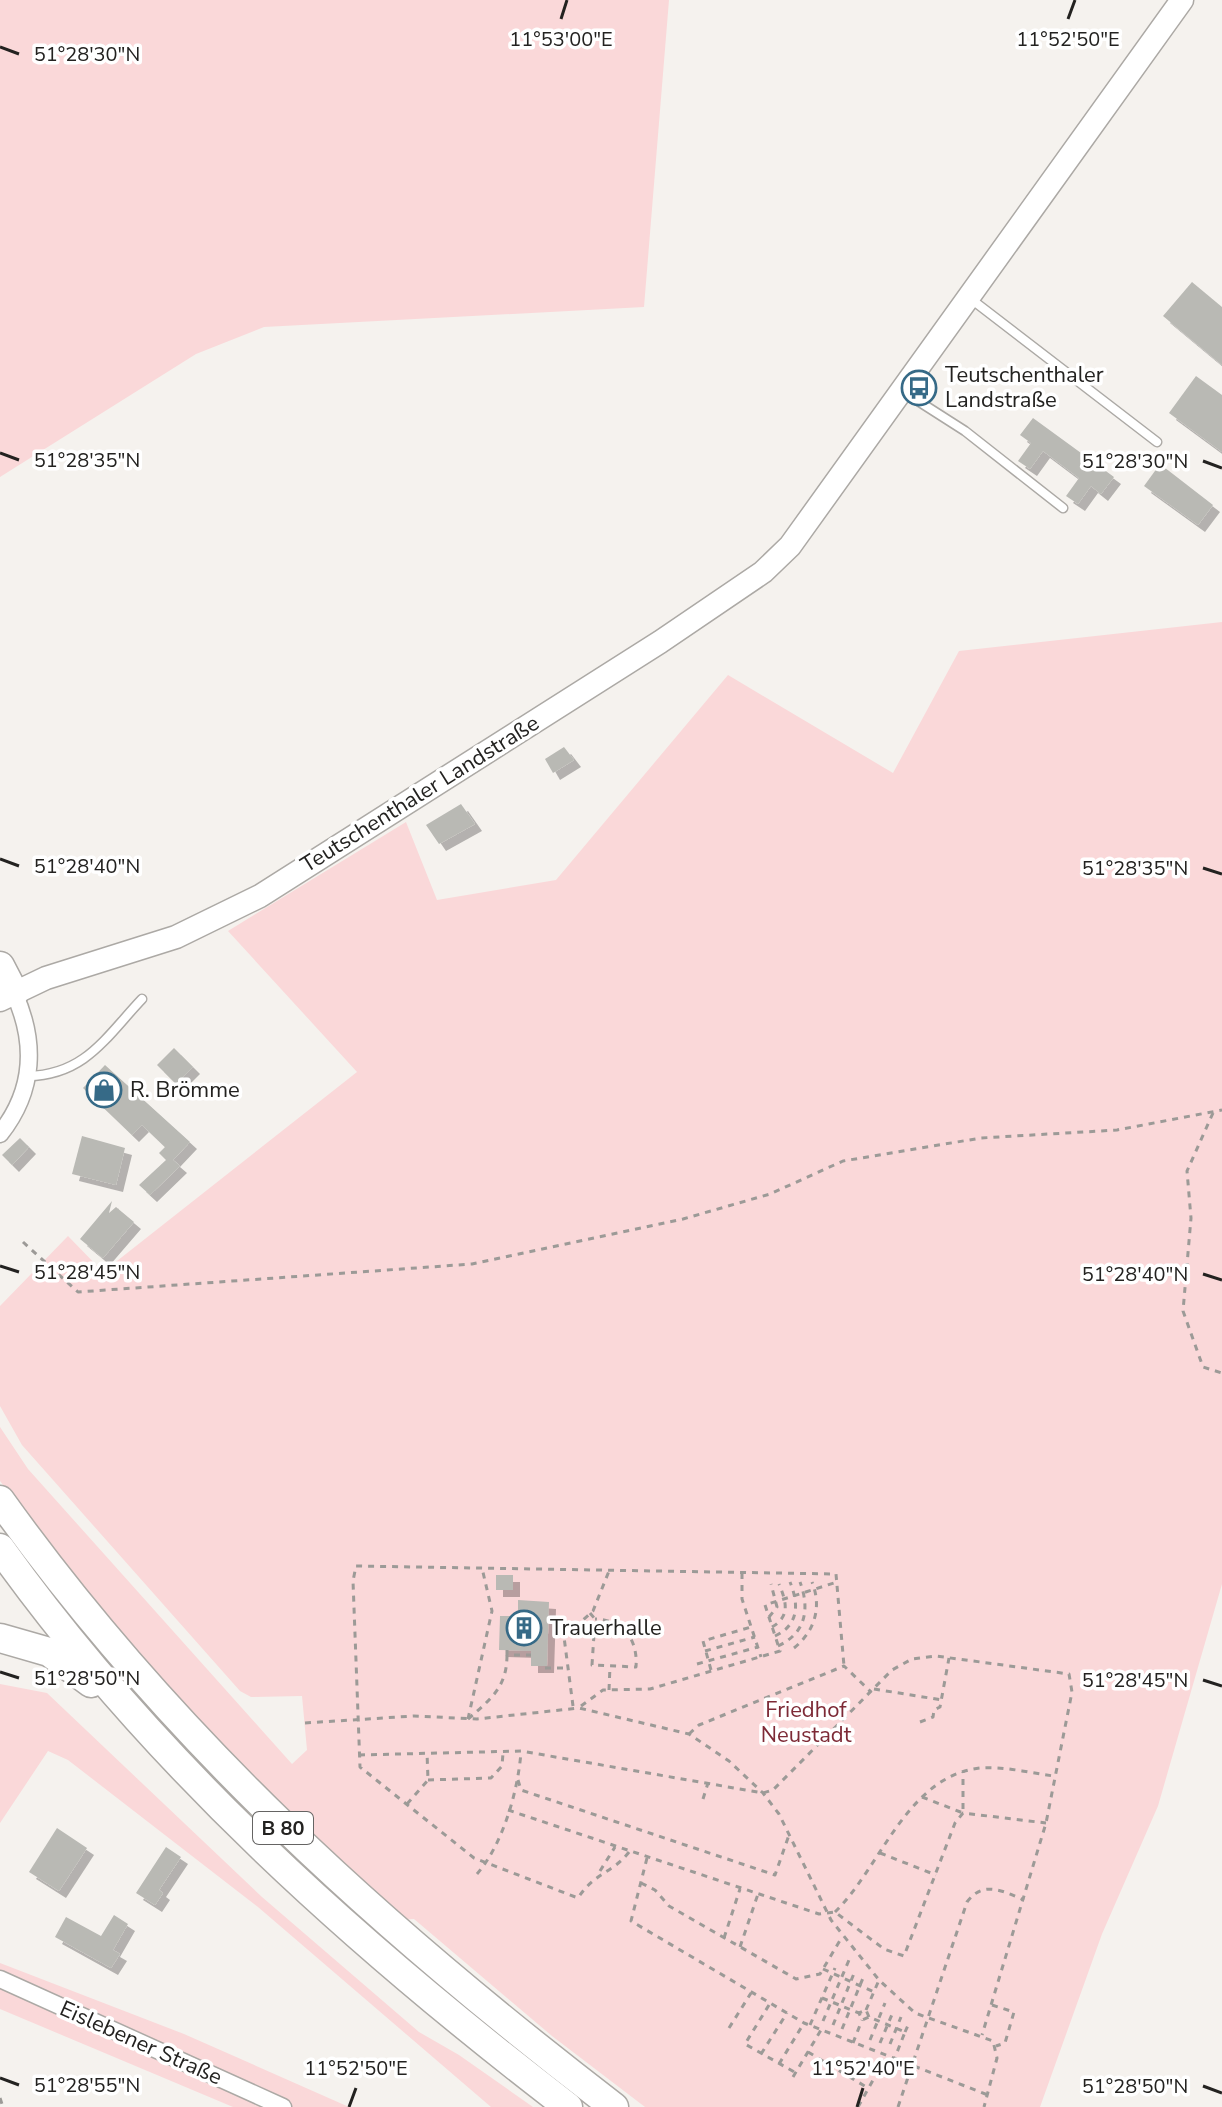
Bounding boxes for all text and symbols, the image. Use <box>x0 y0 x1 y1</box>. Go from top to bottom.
text: 11°53'00"E <box>509 26 613 53</box>
text: 11°52'50"E <box>1016 26 1120 53</box>
text: 51°28'30"N <box>34 41 140 68</box>
place label: Teutschenthaler Landstraße <box>945 360 1104 415</box>
bus stop icon: Teutschenthaler Landstraße <box>900 369 938 407</box>
text: 51°28'35"N <box>34 447 140 474</box>
text: 51°28'30"N <box>1082 448 1188 475</box>
street label: Teutschenthaler Landstraße <box>295 708 545 880</box>
text: 51°28'40"N <box>34 853 140 880</box>
text: 51°28'35"N <box>1082 855 1188 882</box>
shop icon: R. Brömme <box>85 1071 123 1109</box>
place label: R. Brömme <box>130 1075 240 1105</box>
text: 51°28'45"N <box>34 1259 140 1286</box>
text: 51°28'40"N <box>1082 1261 1188 1288</box>
building icon: Trauerhalle <box>505 1609 543 1647</box>
place label: Trauerhalle <box>550 1613 662 1643</box>
text: 51°28'50"N <box>34 1665 140 1692</box>
text: 51°28'45"N <box>1082 1667 1188 1694</box>
park label: Friedhof Neustadt <box>761 1695 852 1750</box>
road number: B 80 <box>253 1812 313 1844</box>
street label: Eislebener Straße <box>55 1994 227 2092</box>
text: 11°52'50"E <box>304 2055 408 2082</box>
text: 11°52'40"E <box>811 2055 915 2082</box>
text: 51°28'55"N <box>34 2072 140 2099</box>
text: 51°28'50"N <box>1082 2073 1188 2100</box>

